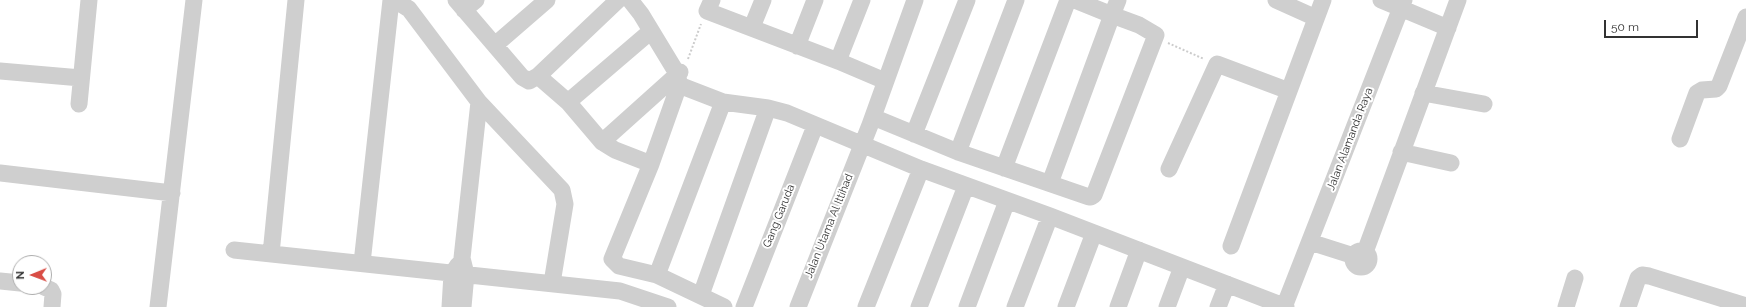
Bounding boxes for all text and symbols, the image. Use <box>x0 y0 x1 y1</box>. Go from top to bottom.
scale bar <box>1606 12 1700 38</box>
text: 50 m <box>1611 20 1639 34</box>
street label: Jalan Alamanda Raya <box>1324 86 1376 192</box>
street label: Jalan Utama Al Ittihad <box>802 172 856 280</box>
street label: Gang Garuda <box>760 182 798 250</box>
north arrow <box>12 255 52 295</box>
text: N <box>14 271 27 280</box>

